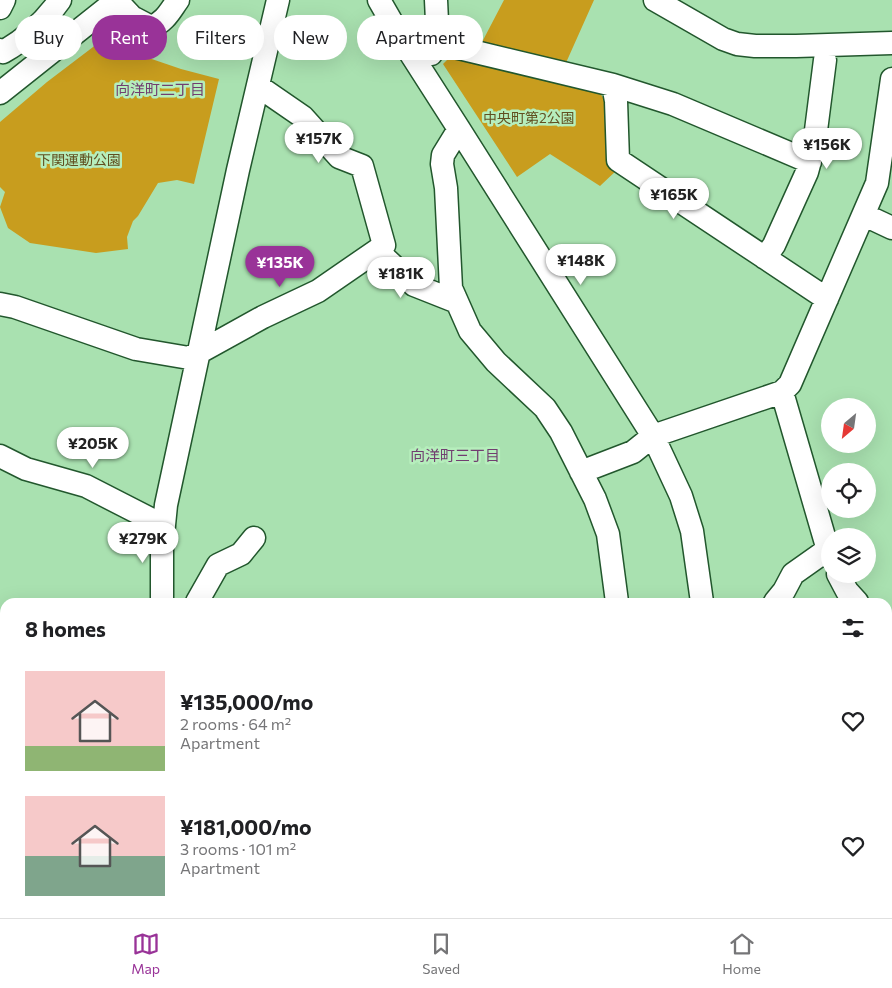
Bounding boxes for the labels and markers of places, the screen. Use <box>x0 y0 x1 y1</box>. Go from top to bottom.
pin: ¥157K <box>284 121 354 164</box>
pin: ¥156K <box>792 128 862 170</box>
pin: ¥165K <box>639 178 709 220</box>
pin: ¥148K <box>546 244 616 286</box>
pin: ¥135K <box>245 246 315 288</box>
pin: ¥181K <box>366 256 436 299</box>
pin: ¥205K <box>58 426 128 469</box>
pin: ¥279K <box>108 522 178 564</box>

